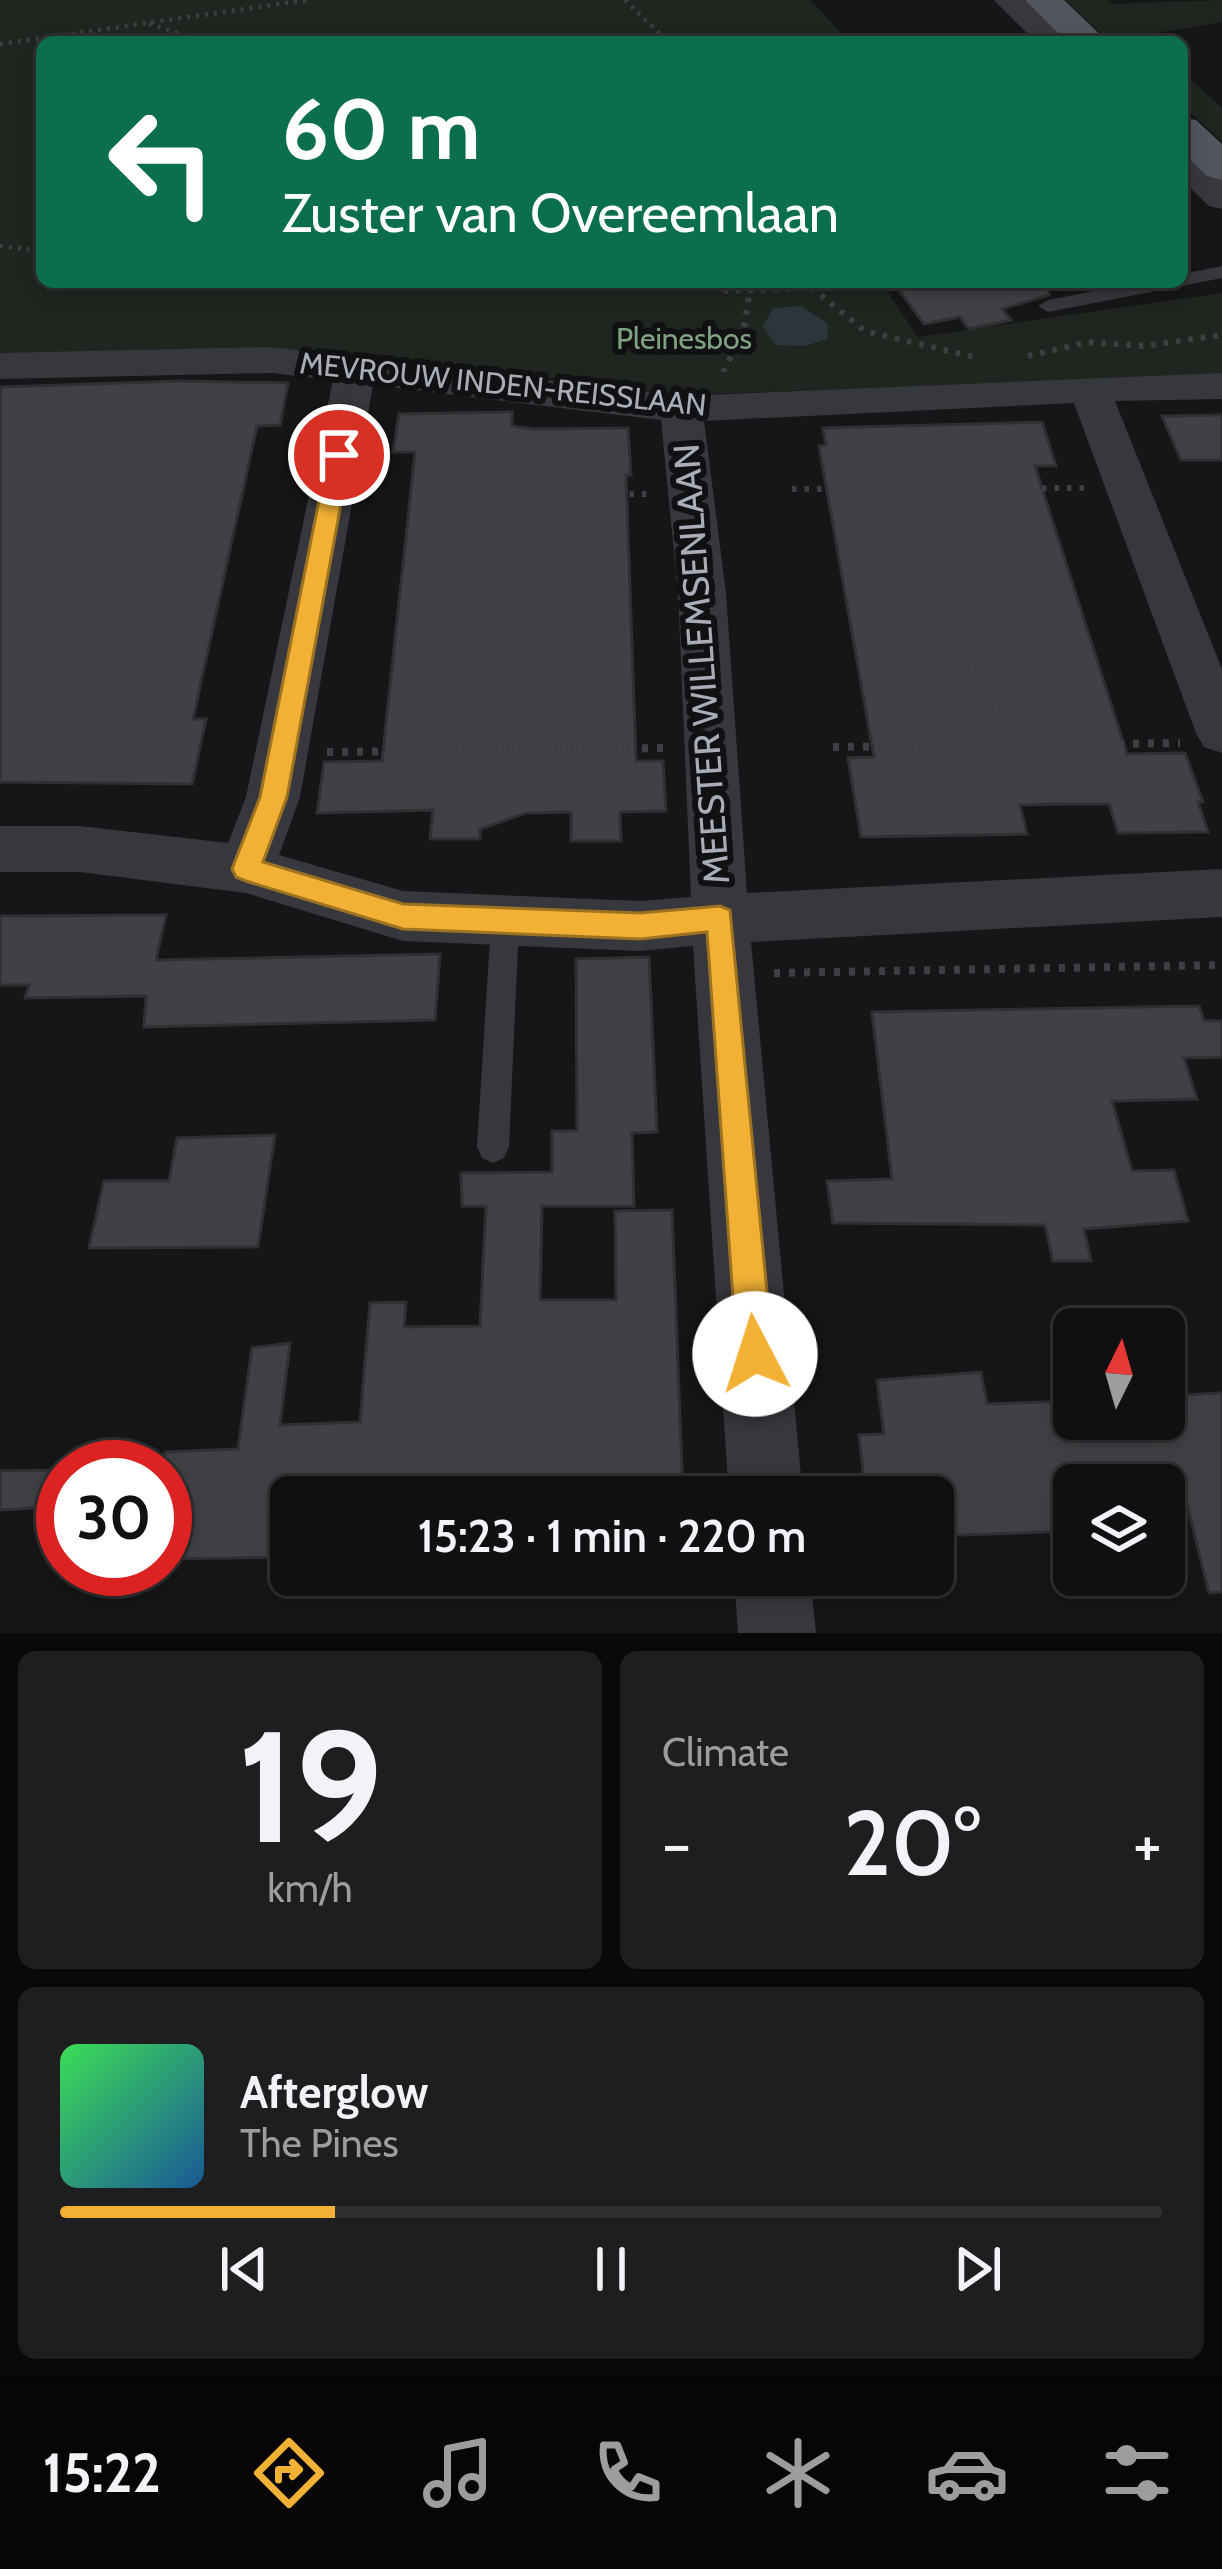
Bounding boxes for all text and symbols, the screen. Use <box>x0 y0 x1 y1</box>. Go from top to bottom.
text: 60 m <box>282 78 480 180</box>
icon: left <box>84 84 240 240</box>
text: Zuster van Overeemlaan <box>282 180 839 246</box>
park label: Pleinesbos <box>616 320 752 357</box>
street label: MEVROUW INDEN-REISSLAAN <box>298 344 708 424</box>
pin <box>288 404 390 506</box>
icon: arrive <box>306 422 372 488</box>
street label: MEESTER WILLEMSENLAAN <box>664 442 738 886</box>
position arrow <box>692 1291 818 1417</box>
north arrow <box>1053 1308 1185 1440</box>
map controls <box>1053 1308 1185 1596</box>
speed limit sign: 30 <box>36 1440 192 1596</box>
button: layers <box>1053 1464 1185 1596</box>
text: 15:23 · 1 min · 220 m <box>418 1509 806 1563</box>
text: 19 <box>237 1691 383 1881</box>
text: Climate <box>662 1728 789 1776</box>
text: 20° <box>844 1788 980 1898</box>
text: − <box>662 1803 691 1884</box>
text: + <box>1133 1803 1162 1884</box>
text: km/h <box>267 1864 353 1912</box>
text: Afterglow <box>240 2065 428 2119</box>
text: The Pines <box>240 2119 399 2167</box>
icon: previous <box>211 2236 277 2302</box>
icon: pause <box>578 2236 644 2302</box>
icon: next <box>945 2236 1011 2302</box>
icon: directions <box>247 2431 331 2515</box>
icon: music <box>416 2431 500 2515</box>
icon: phone <box>586 2431 670 2515</box>
icon: climate <box>756 2431 840 2515</box>
icon: car <box>925 2431 1009 2515</box>
icon: filters <box>1095 2431 1179 2515</box>
text: 15:22 <box>43 2440 161 2506</box>

